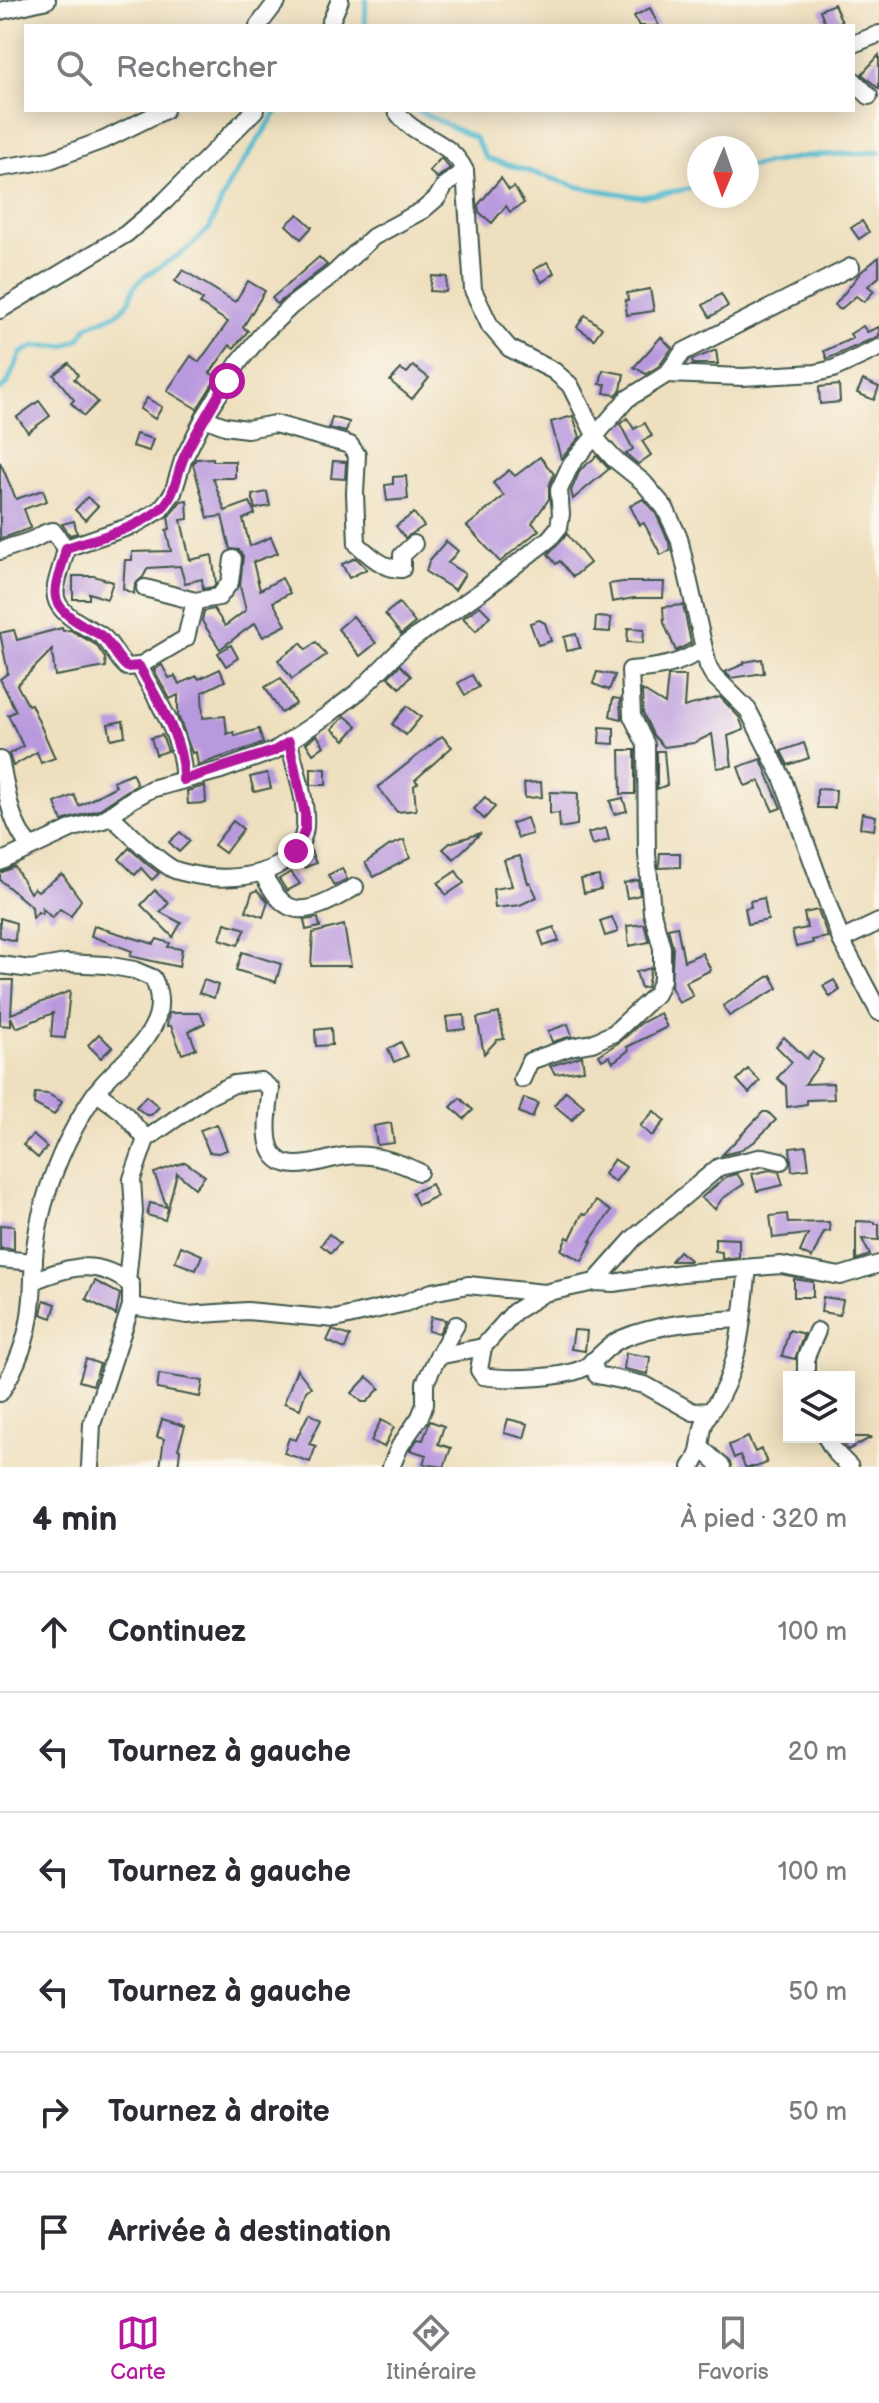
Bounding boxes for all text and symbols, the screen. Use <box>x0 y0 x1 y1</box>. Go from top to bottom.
search box <box>24 24 855 112</box>
icon: search <box>52 46 96 90</box>
text: Rechercher <box>116 50 277 86</box>
north arrow <box>687 136 759 208</box>
route start <box>209 363 245 399</box>
route end <box>278 833 314 869</box>
map controls <box>783 1371 855 1443</box>
button: layers <box>783 1371 855 1443</box>
text: 4 min <box>32 1499 118 1540</box>
text: À pied · 320 m <box>680 1504 847 1535</box>
icon: ahead <box>32 1610 76 1654</box>
text: Continuez <box>108 1614 246 1650</box>
text: 100 m <box>778 1617 847 1648</box>
icon: left <box>32 1730 76 1774</box>
text: Tournez à gauche <box>108 1734 351 1770</box>
text: 20 m <box>788 1737 847 1768</box>
icon: left <box>32 1850 76 1894</box>
text: Tournez à gauche <box>108 1854 351 1890</box>
text: 100 m <box>778 1857 847 1888</box>
icon: left <box>32 1970 76 2014</box>
text: Tournez à gauche <box>108 1974 351 2010</box>
text: 50 m <box>788 1977 847 2008</box>
icon: right <box>32 2090 76 2134</box>
text: Tournez à droite <box>108 2094 330 2130</box>
text: 50 m <box>788 2097 847 2128</box>
icon: arrive <box>32 2210 76 2254</box>
text: Arrivée à destination <box>108 2214 391 2250</box>
tab: Carte <box>110 2311 166 2386</box>
tab: Itinéraire <box>386 2311 476 2386</box>
tab: Favoris <box>697 2311 769 2386</box>

